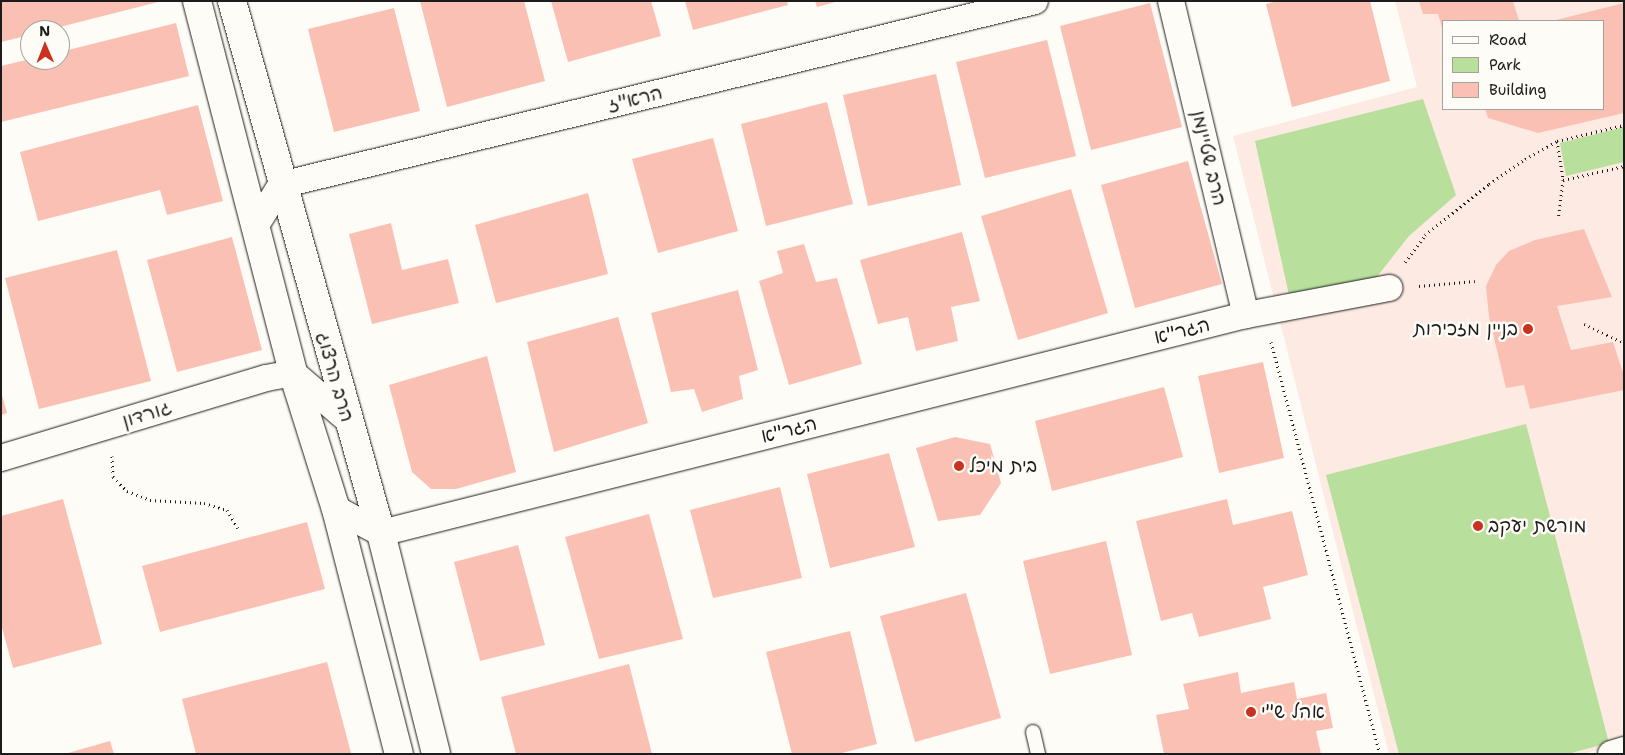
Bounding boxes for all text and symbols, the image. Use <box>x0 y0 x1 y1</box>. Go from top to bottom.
north arrow <box>20 20 70 70</box>
legend <box>1442 20 1605 110</box>
text: N <box>39 22 50 40</box>
text: Road <box>1489 30 1527 50</box>
text: Park <box>1489 55 1521 75</box>
text: Building <box>1489 80 1546 100</box>
street label: הרא"ז <box>605 81 665 117</box>
street label: הרב שטיינמן <box>1187 108 1231 208</box>
street label: הגר"א <box>1152 313 1212 349</box>
place label: בניין מזכירות <box>1413 318 1518 340</box>
marker: בניין מזכירות <box>1522 323 1534 335</box>
street label: הרב הרצוג <box>311 329 359 425</box>
street label: גורדון <box>119 396 175 432</box>
street label: הגר"א <box>759 412 819 448</box>
place label: בית מיכל <box>969 455 1037 477</box>
marker: בית מיכל <box>953 460 965 472</box>
place label: מורשת יעקב <box>1488 515 1586 537</box>
marker: מורשת יעקב <box>1472 520 1484 532</box>
place label: אהל ש"י <box>1261 701 1325 723</box>
marker: אהל ש"י <box>1245 706 1257 718</box>

